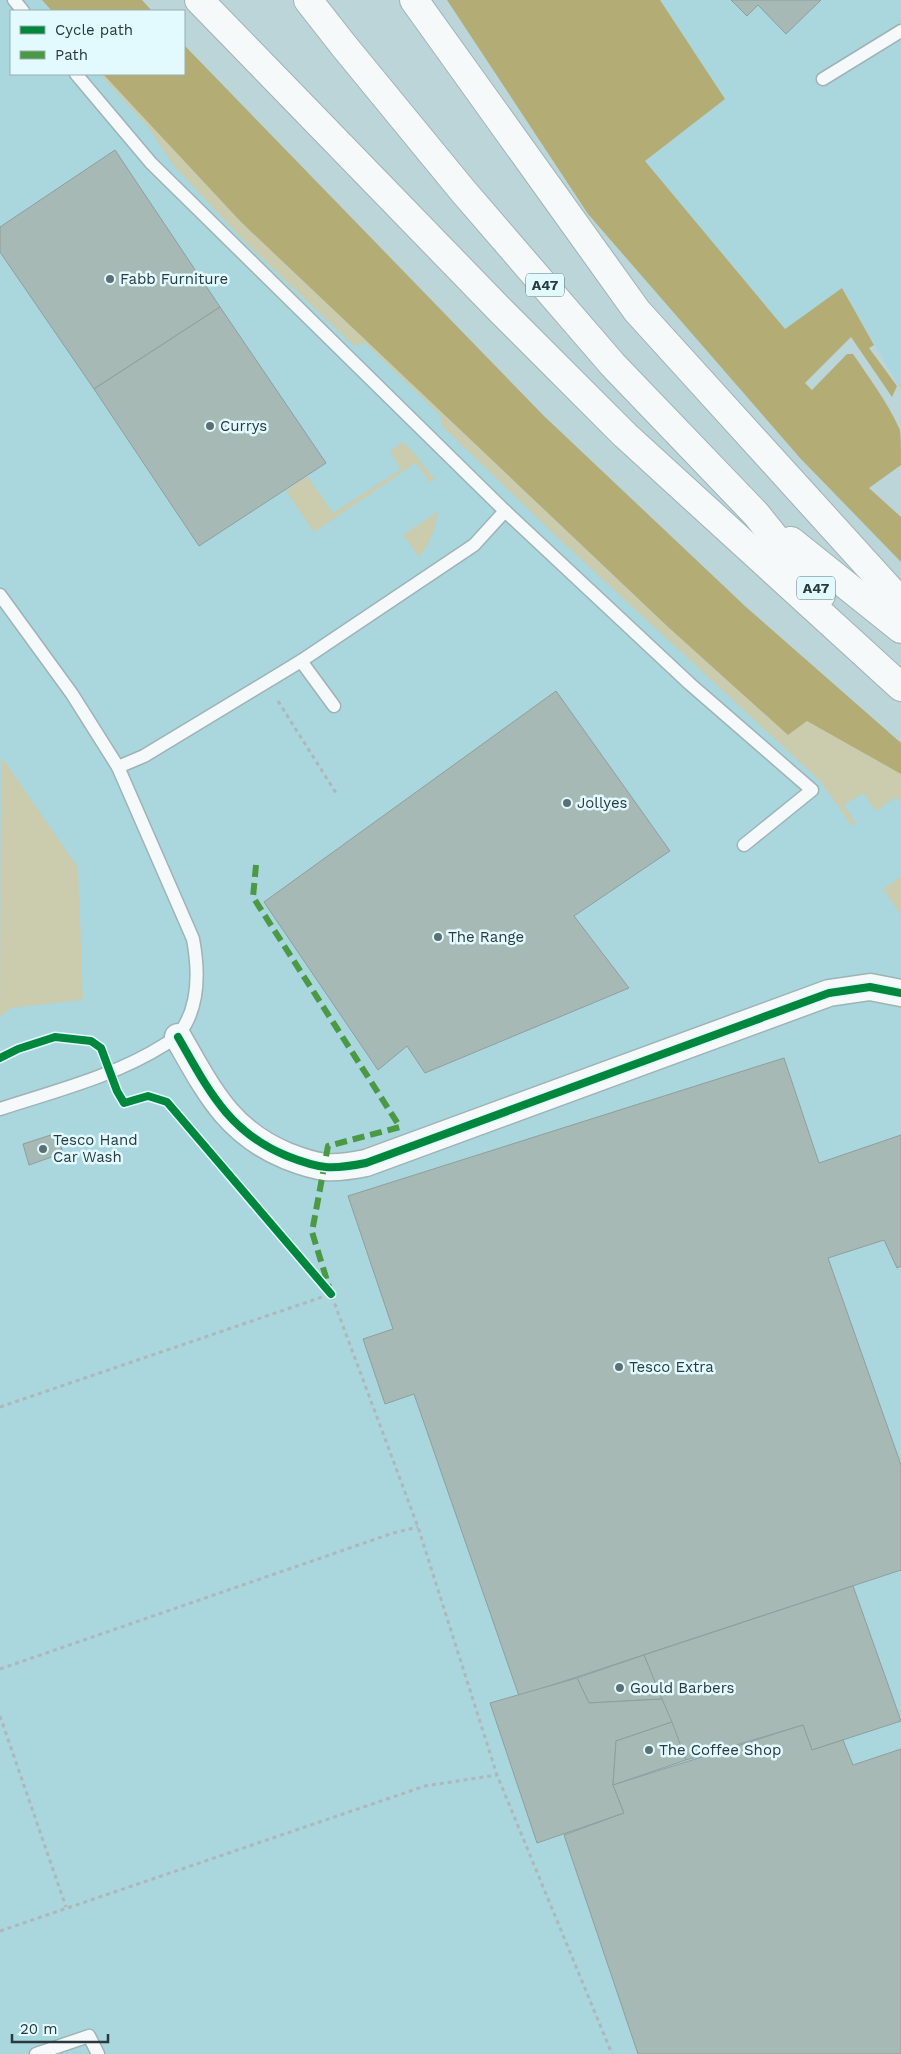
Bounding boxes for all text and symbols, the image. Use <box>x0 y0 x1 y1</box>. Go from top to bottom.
legend <box>10 10 185 75</box>
text: Cycle path <box>55 21 133 39</box>
text: Path <box>55 46 88 64</box>
place label: Fabb Furniture <box>120 270 228 288</box>
marker: Fabb Furniture <box>104 273 116 285</box>
road number: A47 <box>526 274 564 296</box>
place label: Currys <box>220 417 267 435</box>
marker: Currys <box>204 420 216 432</box>
road number: A47 <box>797 576 835 600</box>
place label: Jollyes <box>577 794 628 812</box>
marker: Jollyes <box>561 797 573 809</box>
place label: The Range <box>448 928 524 946</box>
marker: The Range <box>432 931 444 943</box>
place label: Tesco Hand Car Wash <box>53 1131 138 1166</box>
marker: Tesco Hand Car Wash <box>37 1143 49 1155</box>
place label: Tesco Extra <box>629 1358 714 1376</box>
marker: Tesco Extra <box>613 1361 625 1373</box>
place label: Gould Barbers <box>630 1679 734 1697</box>
marker: Gould Barbers <box>614 1682 626 1694</box>
place label: The Coffee Shop <box>659 1741 781 1759</box>
marker: The Coffee Shop <box>643 1744 655 1756</box>
scale bar <box>12 2012 109 2044</box>
text: 20 m <box>20 2020 58 2038</box>

